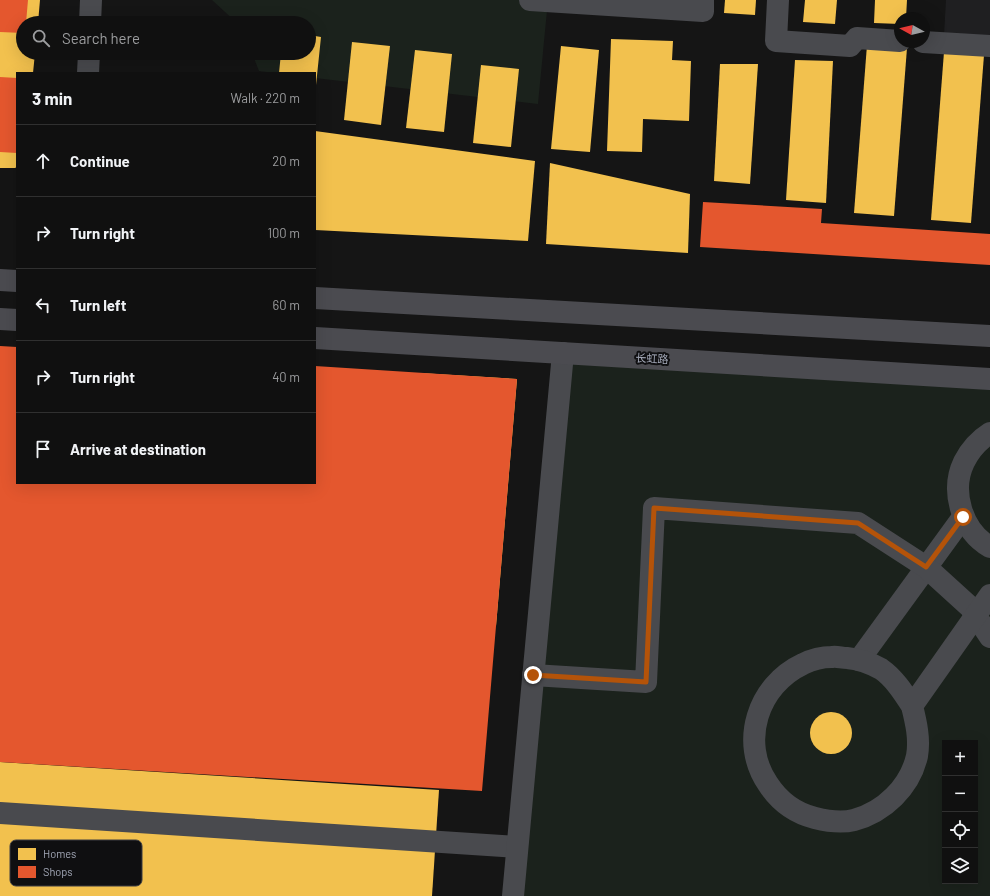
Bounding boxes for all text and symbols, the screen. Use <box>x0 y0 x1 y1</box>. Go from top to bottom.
north arrow <box>894 12 930 48</box>
search box <box>16 16 316 60</box>
icon: search <box>30 27 52 49</box>
text: Search here <box>62 29 140 47</box>
text: 3 min <box>32 88 72 108</box>
text: Walk · 220 m <box>230 90 300 106</box>
icon: ahead <box>32 150 54 172</box>
text: Continue <box>70 152 130 170</box>
text: 20 m <box>272 153 300 169</box>
icon: right <box>32 222 54 244</box>
text: Turn right <box>70 224 135 242</box>
text: 100 m <box>267 225 300 241</box>
icon: left <box>32 294 54 316</box>
text: Turn left <box>70 296 126 314</box>
text: 60 m <box>273 297 300 313</box>
street label: 长虹路 <box>635 351 669 365</box>
icon: right <box>32 366 54 388</box>
text: Turn right <box>70 368 135 386</box>
text: 40 m <box>272 369 300 385</box>
icon: arrive <box>32 438 54 460</box>
text: Arrive at destination <box>70 440 206 458</box>
route start <box>954 508 972 526</box>
route end <box>524 666 542 684</box>
map controls <box>942 740 978 884</box>
button: + <box>942 740 978 776</box>
button: − <box>942 776 978 812</box>
button: locate <box>942 812 978 848</box>
legend <box>10 840 142 886</box>
text: Homes <box>43 847 76 860</box>
button: layers <box>942 848 978 884</box>
text: Shops <box>43 865 73 878</box>

